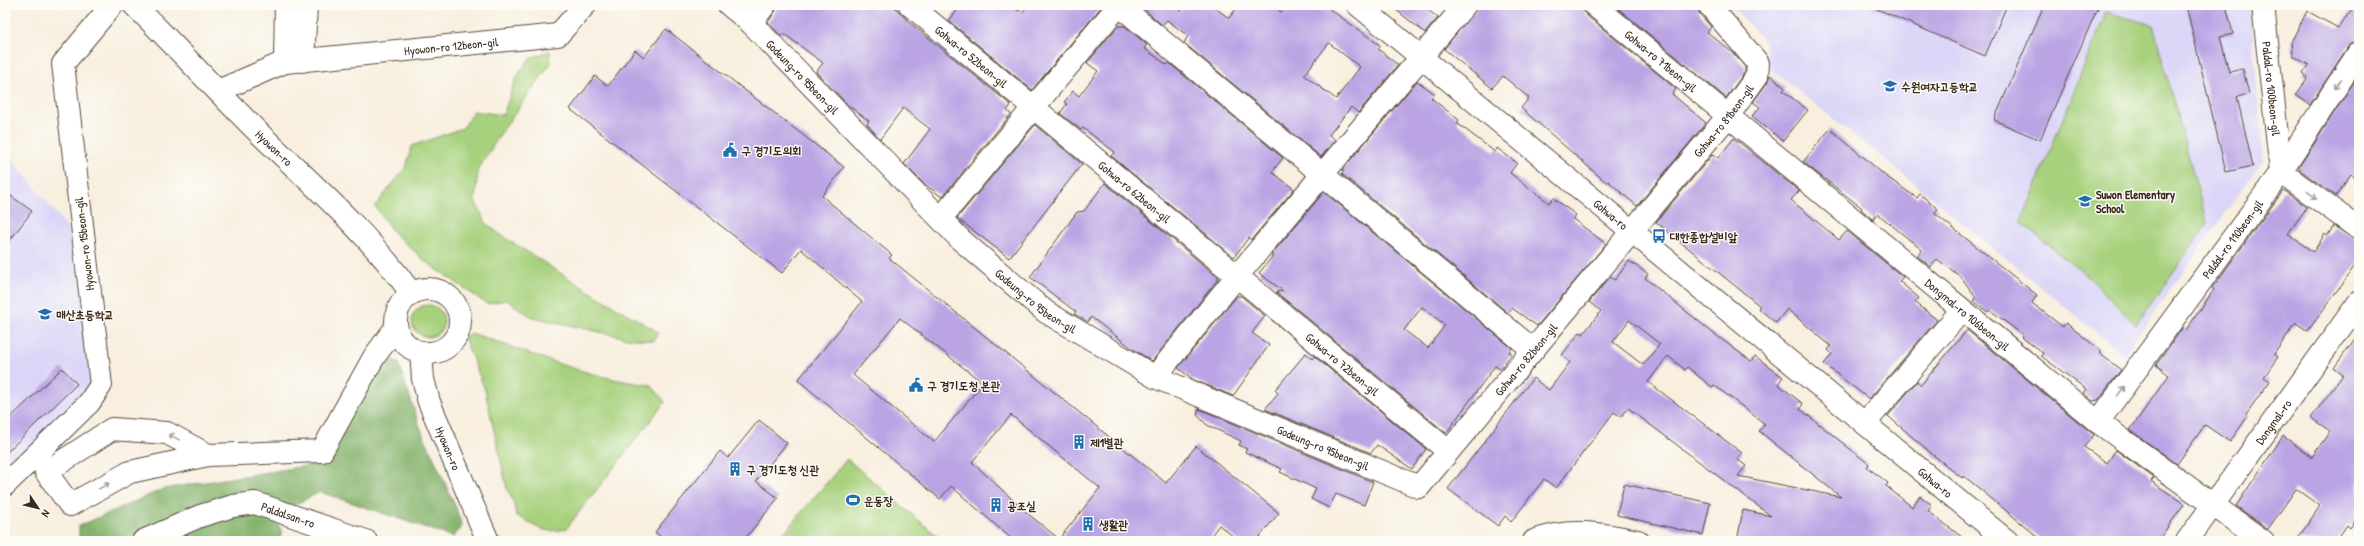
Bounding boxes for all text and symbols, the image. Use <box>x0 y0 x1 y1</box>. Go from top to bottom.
street label: Gohwa-ro 52beon-gil <box>932 21 1012 92</box>
street label: Gohwa-ro 71beon-gil <box>1621 25 1702 96</box>
street label: Hyowon-ro 12beon-gil <box>403 32 500 59</box>
street label: Godeung-ro 95beon-gil <box>763 35 844 118</box>
street label: Paldal-ro 100beon-gil <box>2258 41 2286 137</box>
school or university icon: 수원여자고등학교 <box>1882 78 1898 94</box>
place label: 수원여자고등학교 <box>1901 78 1978 95</box>
one-way arrow <box>2333 78 2341 90</box>
street label: Gohwa-ro 81beon-gil <box>1689 80 1758 161</box>
street label: Hyowon-ro <box>252 126 297 170</box>
public building icon: 구 경기도의회 <box>722 142 738 158</box>
place label: 구 경기도의회 <box>741 142 802 159</box>
street label: Gohwa-ro 62beon-gil <box>1095 156 1175 227</box>
place label: Suwon Elementary School <box>2096 186 2175 217</box>
one-way arrow <box>2307 191 2318 199</box>
school or university icon: Suwon Elementary School <box>2077 193 2093 209</box>
street label: Gohwa-ro <box>1590 194 1632 233</box>
street label: Paldal-ro 110beon-gil <box>2198 195 2267 282</box>
street label: Hyowon-ro 15beon-gil <box>70 196 98 292</box>
bus stop icon: 대한종합설비앞 <box>1651 228 1667 244</box>
place label: 대한종합설비앞 <box>1669 228 1738 245</box>
street label: Godeung-ro 95beon-gil <box>992 264 1081 337</box>
street label: Dongmal-ro 106beon-gil <box>1922 274 2014 355</box>
school or university icon: 매산초등학교 <box>37 306 53 322</box>
place label: 매산초등학교 <box>56 306 114 323</box>
street label: Gohwa-ro 82beon-gil <box>1490 319 1561 399</box>
street label: Gohwa-ro 72beon-gil <box>1302 328 1384 400</box>
public building icon: 구 경기도청 본관 <box>908 377 924 393</box>
place label: 구 경기도청 본관 <box>927 377 1000 394</box>
one-way arrow <box>2117 385 2126 396</box>
street label: Dongmal-ro <box>2251 396 2295 448</box>
street label: Godeung-ro 95beon-gil <box>1275 420 1373 474</box>
street label: Hyowon-ro <box>432 424 465 473</box>
one-way arrow <box>168 432 180 440</box>
building icon: 제1별관 <box>1071 434 1087 450</box>
place label: 제1별관 <box>1090 434 1124 451</box>
building icon: 구 경기도청 신관 <box>727 461 743 477</box>
place label: 구 경기도청 신관 <box>746 461 819 478</box>
street label: Gohwa-ro <box>1915 463 1957 501</box>
one-way arrow <box>98 482 110 490</box>
north arrow <box>18 488 58 528</box>
sports icon: 운동장 <box>845 492 861 508</box>
place label: 운동장 <box>864 492 893 509</box>
street label: Paldalsan-ro <box>259 497 317 531</box>
building icon: 공조실 <box>988 497 1004 513</box>
place label: 공조실 <box>1007 497 1036 514</box>
text: N <box>39 507 54 520</box>
building icon: 생활관 <box>1080 516 1096 532</box>
place label: 생활관 <box>1098 516 1128 533</box>

